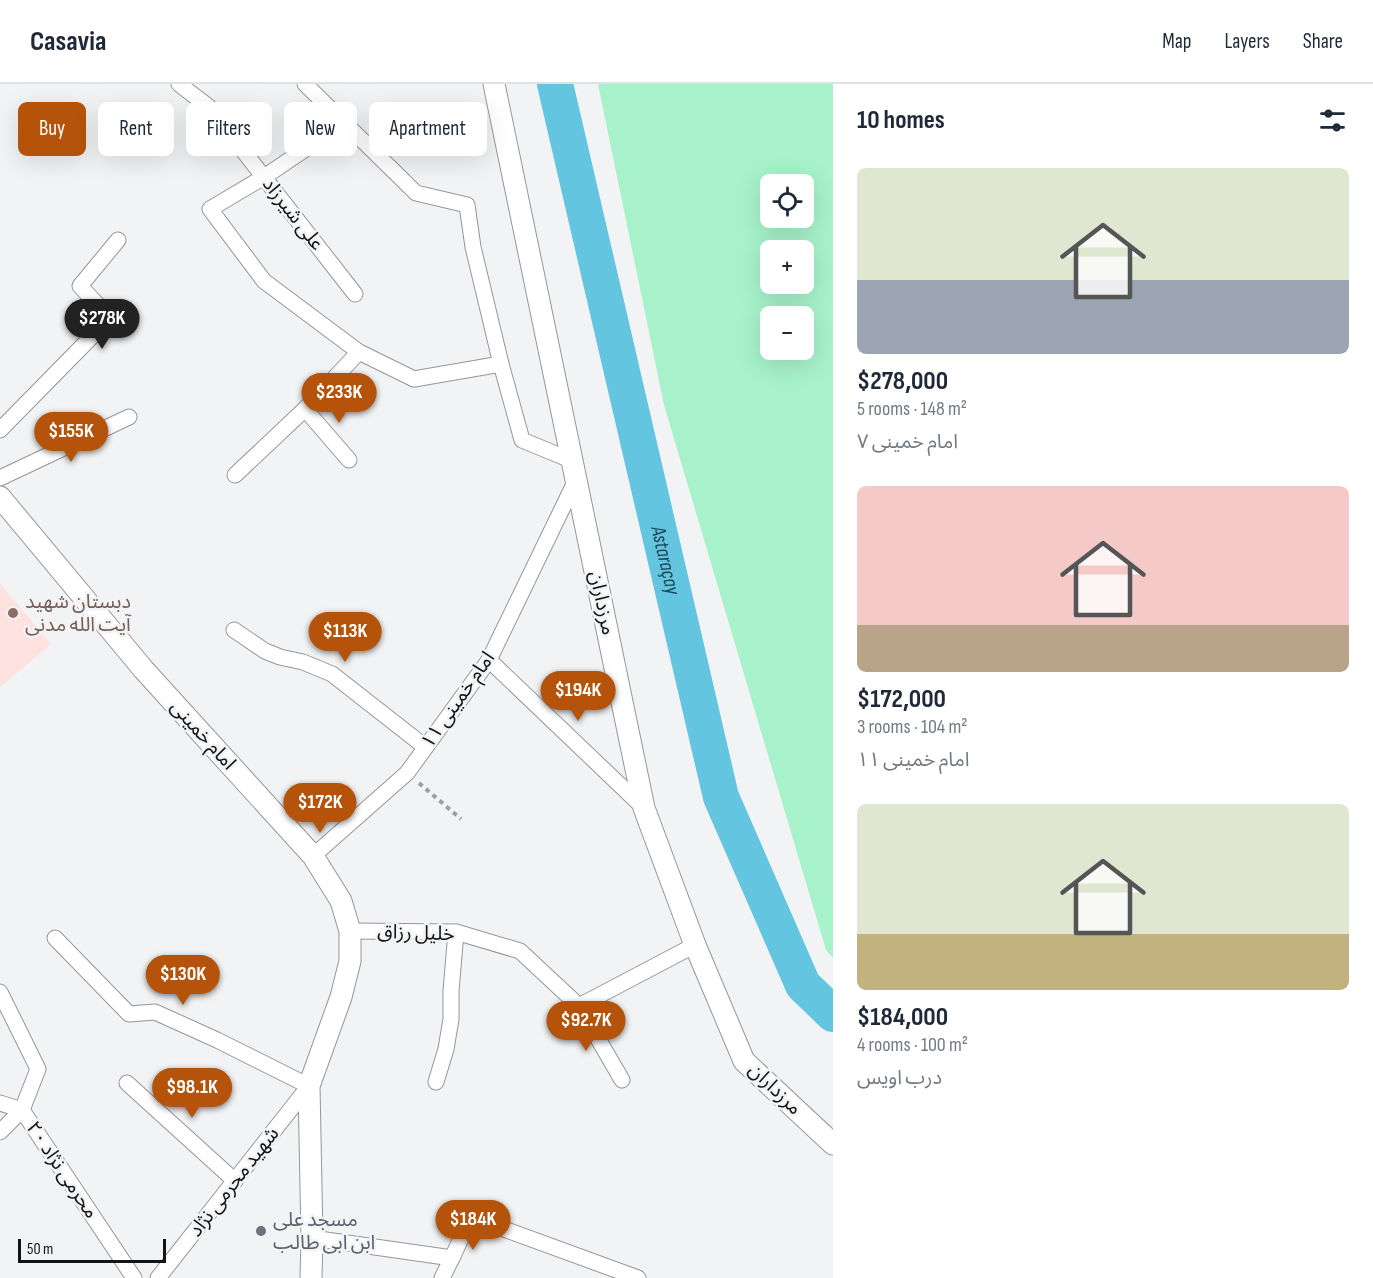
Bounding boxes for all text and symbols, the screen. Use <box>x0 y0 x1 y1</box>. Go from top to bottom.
text: Casavia <box>30 25 106 58</box>
text: Map <box>1162 29 1191 54</box>
text: Layers <box>1224 29 1270 54</box>
text: Share <box>1303 29 1343 54</box>
chip: Buy <box>18 102 86 156</box>
chip: Rent <box>98 102 174 156</box>
chip: Filters <box>186 102 272 156</box>
chip: New <box>284 102 357 156</box>
chip: Apartment <box>369 102 487 156</box>
icon: filters <box>1316 104 1349 137</box>
text: 10 homes <box>857 105 945 136</box>
street label: علی شیرزاد <box>257 173 329 255</box>
map controls <box>760 174 814 360</box>
button: locate <box>760 174 814 228</box>
icon: home <box>1049 207 1157 315</box>
button: + <box>760 240 814 294</box>
pin: $278K <box>60 299 144 350</box>
text: $278K <box>79 306 125 330</box>
button: − <box>760 306 814 360</box>
text: $278,000 <box>857 366 948 397</box>
pin: $233K <box>297 373 381 424</box>
text: $233K <box>316 380 362 404</box>
text: 5 rooms · 148 m² <box>857 397 967 421</box>
pin: $155K <box>29 412 113 463</box>
text: $155K <box>48 419 94 443</box>
text: امام خمینی ۷ <box>857 430 958 454</box>
water label: Astaraçay <box>646 523 686 598</box>
icon: home <box>1049 525 1157 633</box>
street label: مرزداران <box>584 569 620 637</box>
place label: دبستان شهید آیت الله مدنی <box>25 590 132 637</box>
marker: دبستان شهید آیت الله مدنی <box>6 606 20 620</box>
pin: $113K <box>303 612 387 663</box>
text: $113K <box>323 619 367 643</box>
street label: امام خمینی ۱۱ <box>416 647 502 754</box>
pin: $194K <box>536 671 620 722</box>
text: $194K <box>555 678 601 702</box>
text: $172,000 <box>857 684 946 715</box>
street label: امام خمینی <box>164 695 241 776</box>
text: 3 rooms · 104 m² <box>857 715 967 739</box>
text: امام خمینی ۱۱ <box>857 748 969 772</box>
pin: $172K <box>278 783 362 834</box>
text: $172K <box>297 790 343 814</box>
icon: home <box>1049 843 1157 951</box>
street label: خلیل رزاق <box>377 920 455 946</box>
pin: $130K <box>141 955 225 1006</box>
text: $130K <box>160 962 206 986</box>
pin: $92.7K <box>537 1001 635 1052</box>
text: $184,000 <box>857 1002 948 1033</box>
text: $92.7K <box>560 1008 612 1032</box>
text: 4 rooms · 100 m² <box>857 1033 968 1057</box>
street label: مرزداران <box>743 1058 807 1120</box>
text: درب اویس <box>857 1066 942 1090</box>
pin: $98.1K <box>143 1068 241 1119</box>
text: $98.1K <box>166 1075 218 1099</box>
street label: محرمی نژاد ۲۰ <box>21 1117 103 1223</box>
street label: شهید محرمی نژاد <box>184 1122 284 1242</box>
pin: $184K <box>431 1200 515 1251</box>
text: $184K <box>450 1207 496 1231</box>
place label: مسجد علی ابن ابی طالب <box>273 1208 375 1255</box>
marker: مسجد علی ابن ابی طالب <box>254 1224 268 1238</box>
scale bar <box>18 1236 166 1264</box>
text: 50 m <box>27 1240 53 1259</box>

